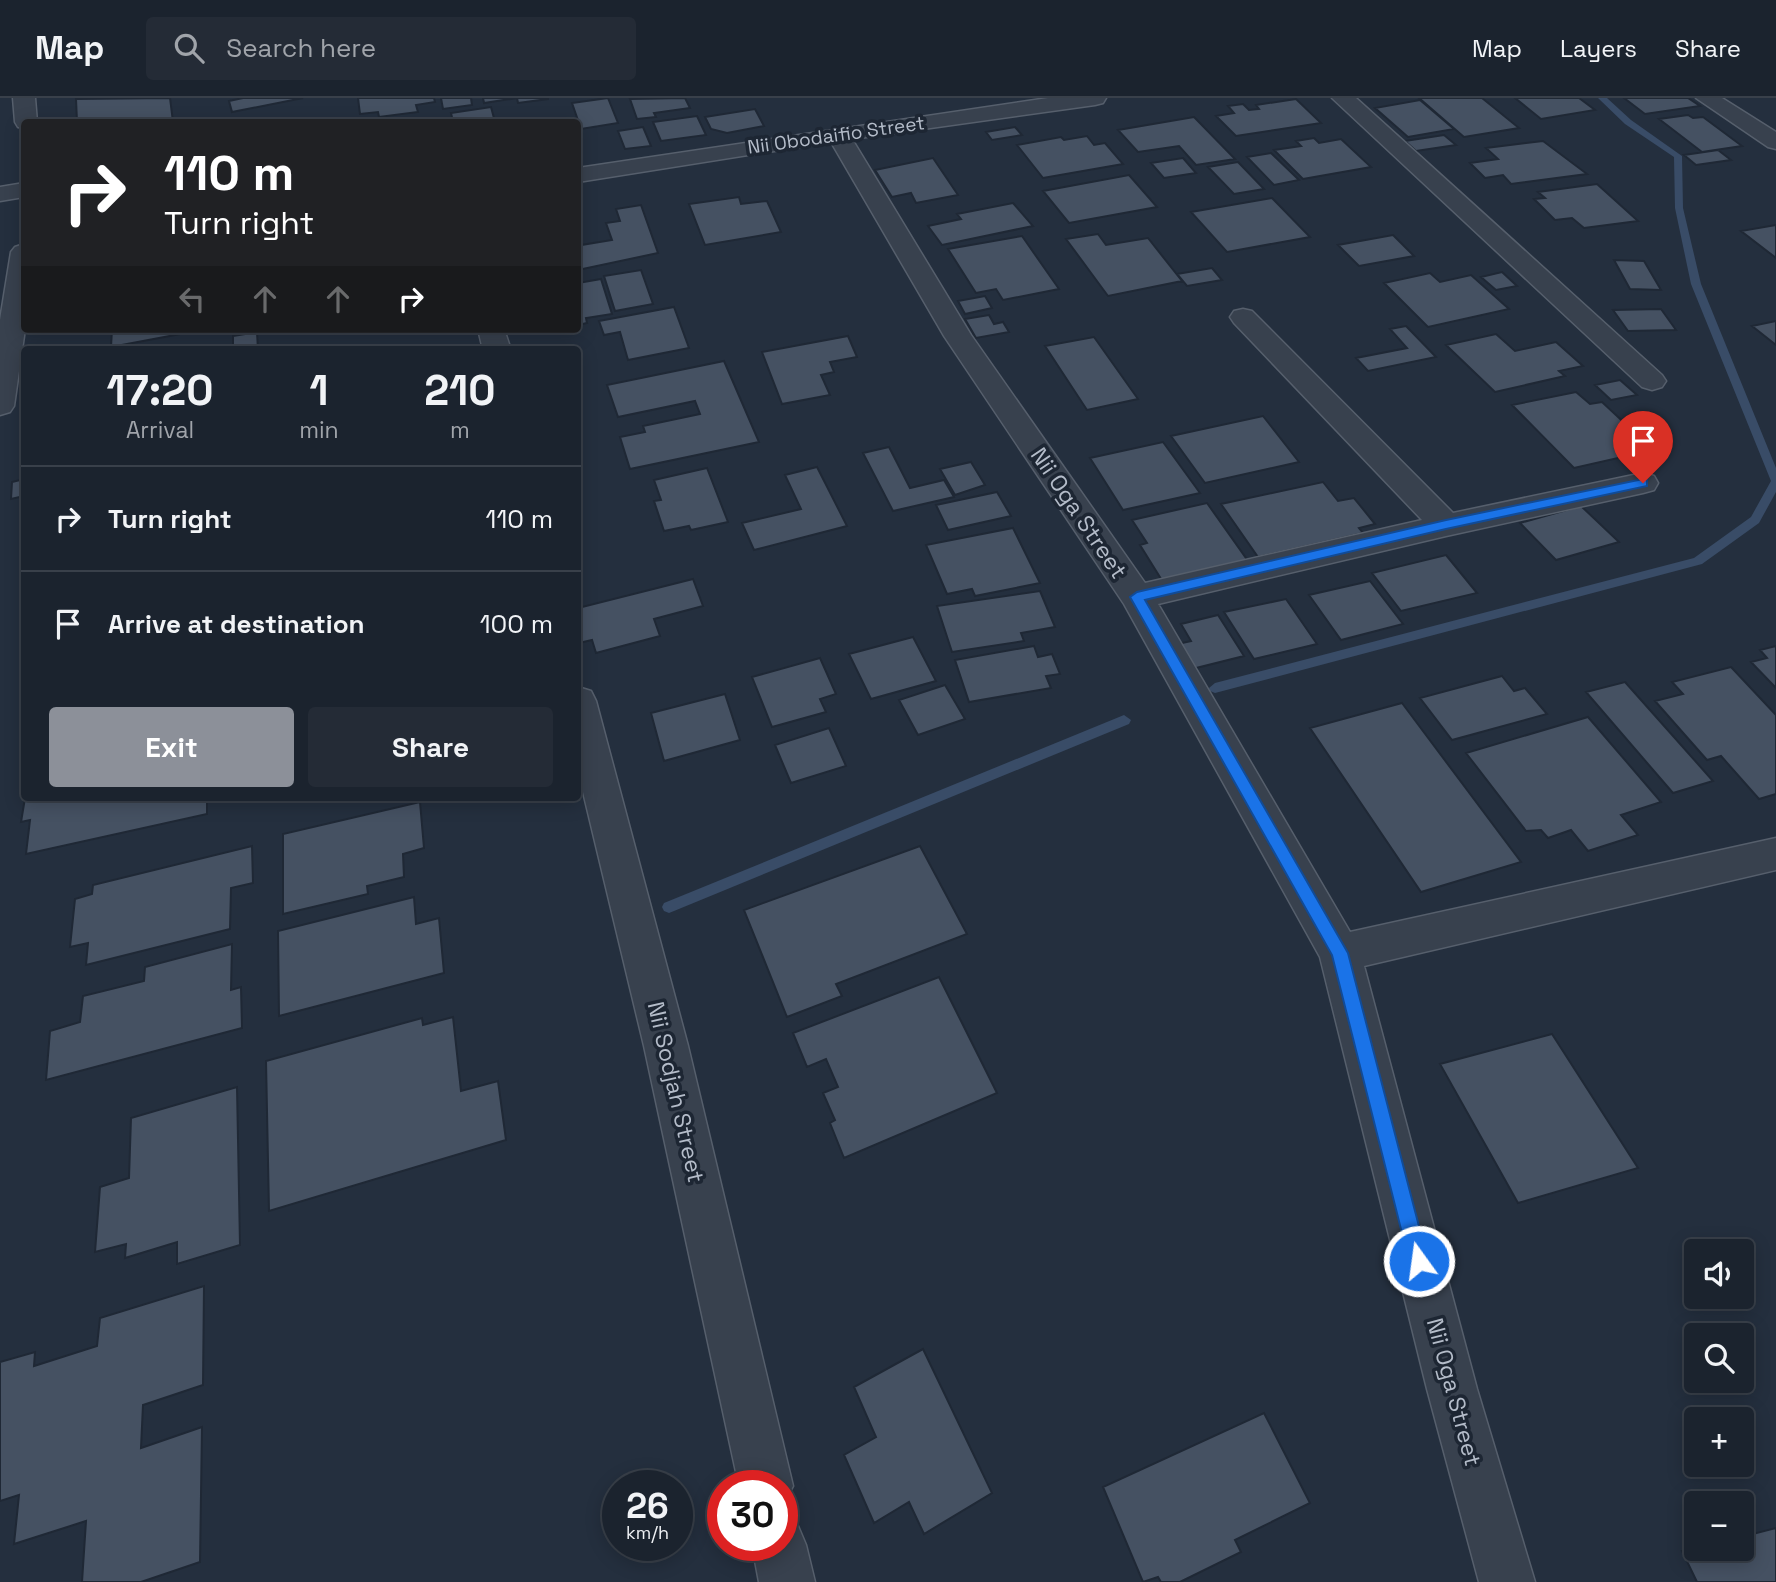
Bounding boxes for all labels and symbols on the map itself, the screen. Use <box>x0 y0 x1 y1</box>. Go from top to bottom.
street label: Nii Obodaifio Street <box>746 110 926 160</box>
pin <box>1613 411 1673 483</box>
street label: Nii Oga Street <box>1024 442 1134 584</box>
street label: Nii Sodjah Street <box>641 999 711 1185</box>
position arrow <box>1382 1224 1456 1298</box>
street label: Nii Oga Street <box>1420 1315 1488 1469</box>
speed limit sign: 30 <box>707 1470 798 1561</box>

